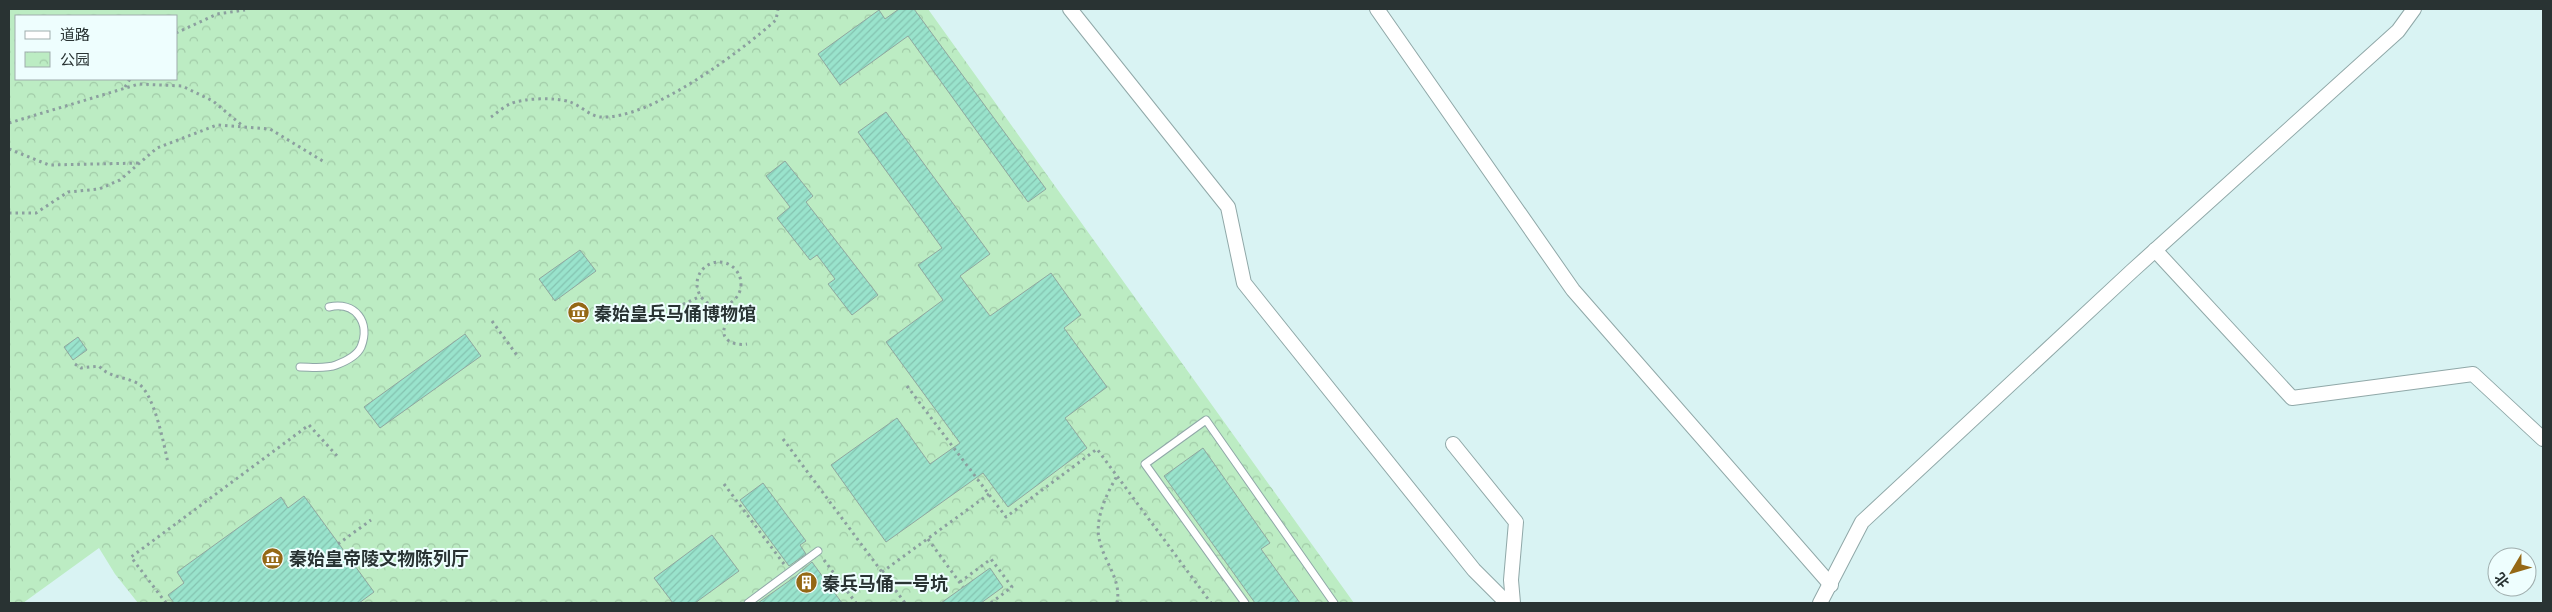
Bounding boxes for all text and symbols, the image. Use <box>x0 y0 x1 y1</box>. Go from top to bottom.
legend <box>15 15 178 80</box>
text: 道路 <box>60 24 90 45</box>
text: 公园 <box>60 49 90 70</box>
museum icon: 秦始皇兵马俑博物馆 <box>566 301 590 325</box>
place label: 秦始皇兵马俑博物馆 <box>594 301 756 326</box>
museum icon: 秦始皇帝陵文物陈列厅 <box>261 546 285 570</box>
place label: 秦始皇帝陵文物陈列厅 <box>289 546 469 571</box>
north arrow <box>2487 547 2537 597</box>
text: 北 <box>2490 568 2514 592</box>
building icon: 秦兵马俑一号坑 <box>794 571 818 595</box>
place label: 秦兵马俑一号坑 <box>822 571 948 596</box>

